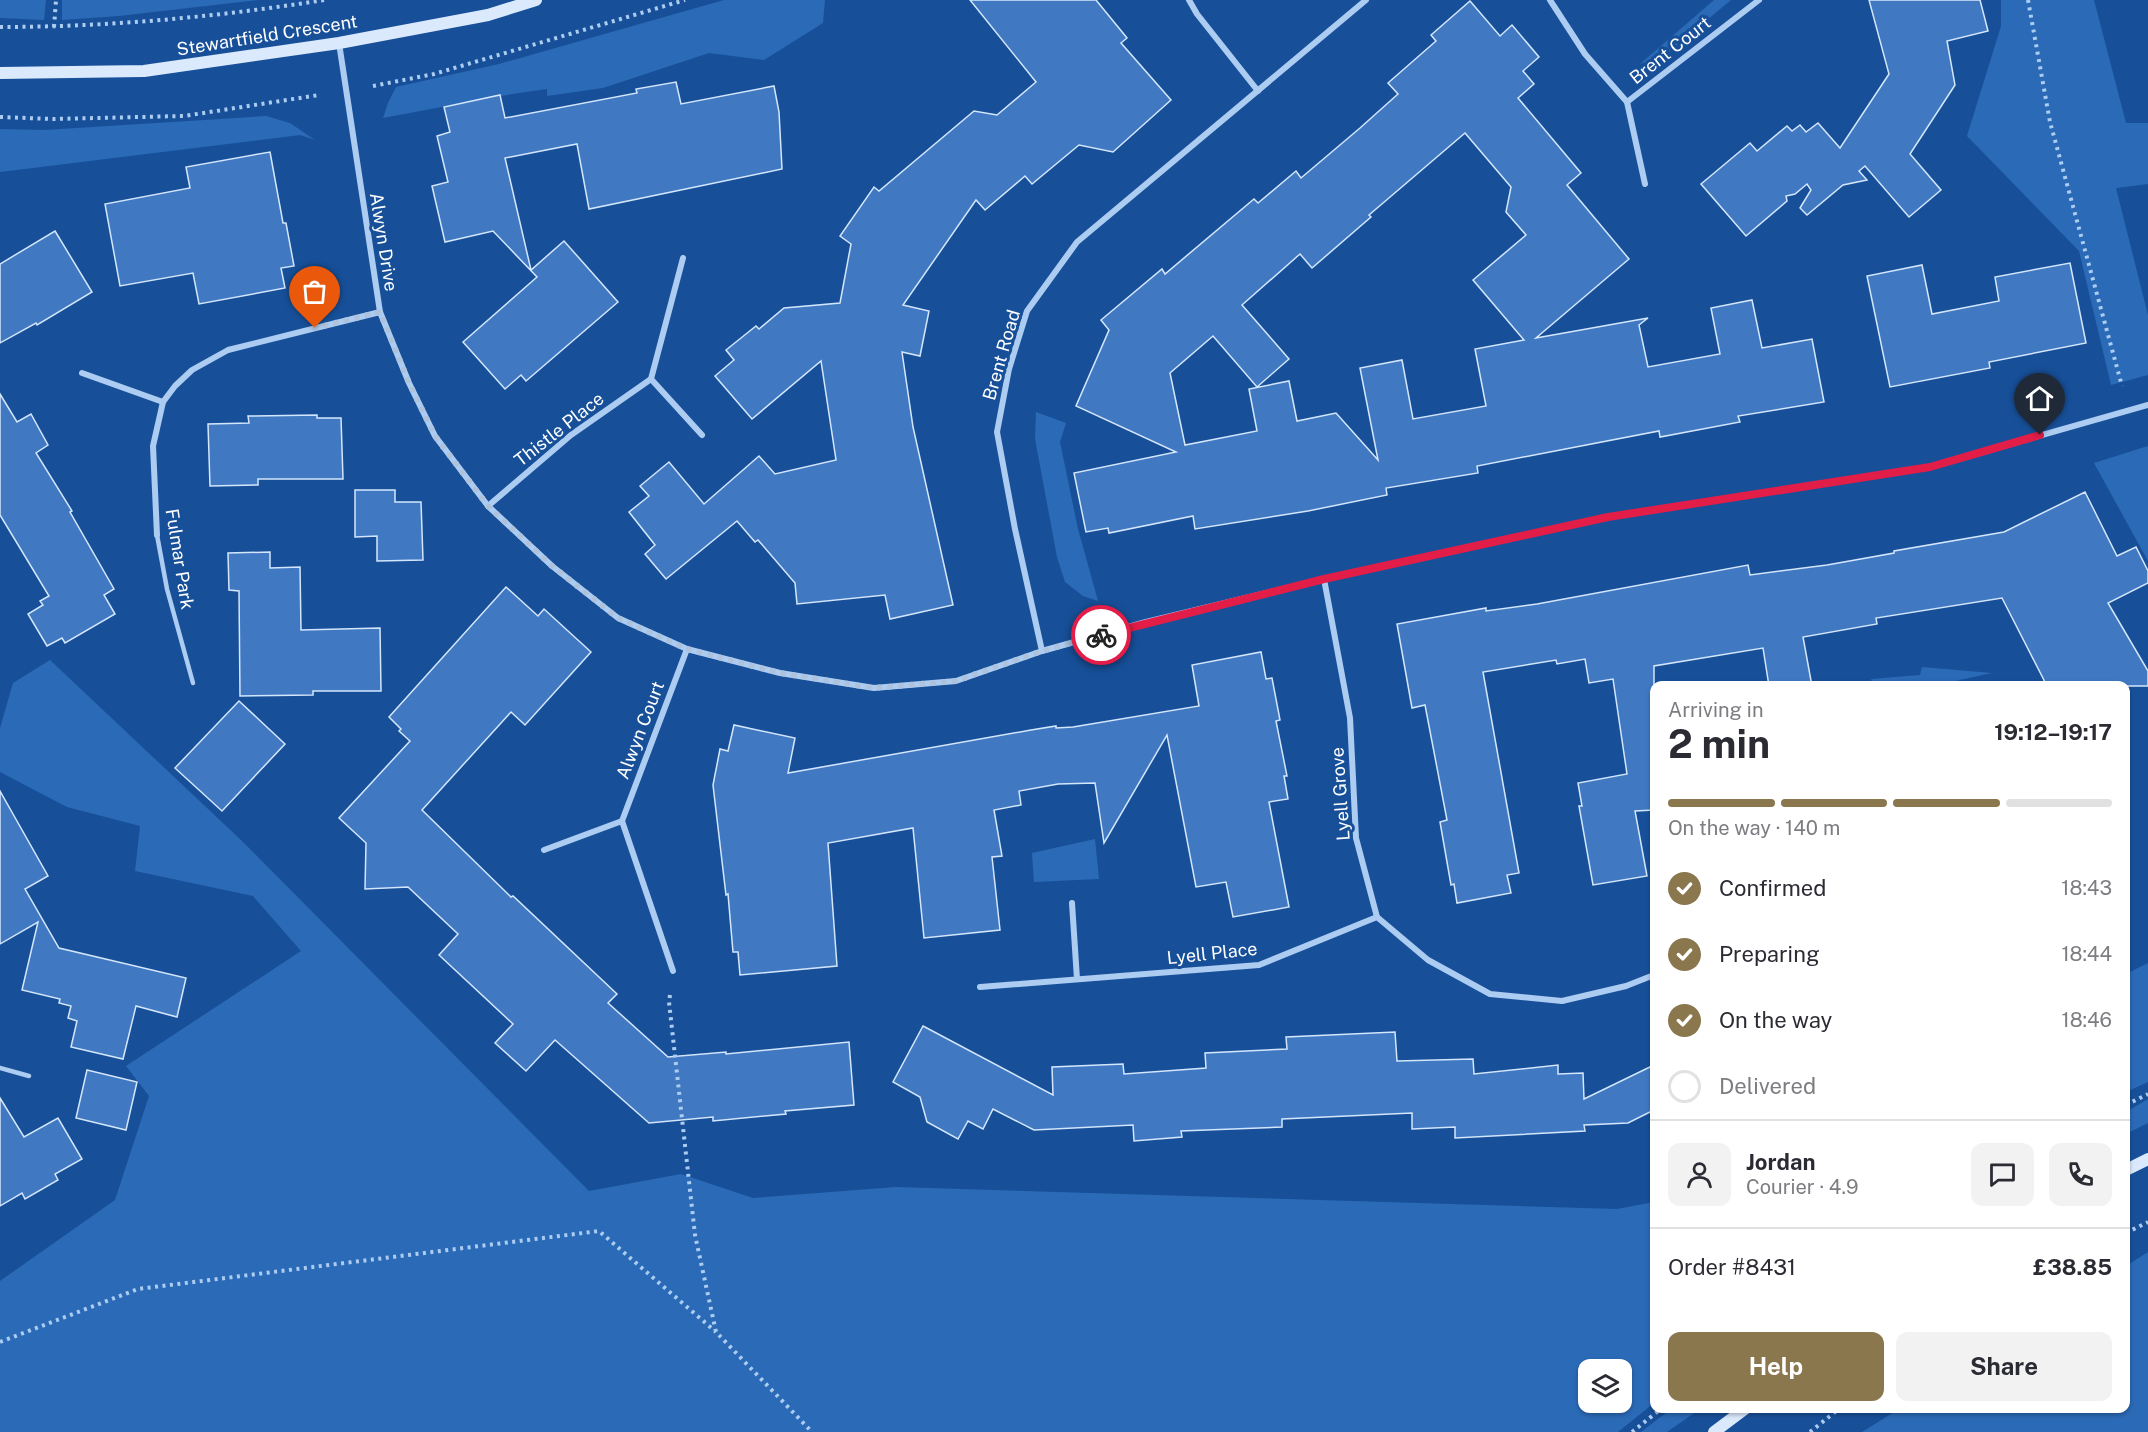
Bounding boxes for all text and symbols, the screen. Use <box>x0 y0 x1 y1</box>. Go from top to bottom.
street label: Stewartfield Crescent <box>175 10 359 60</box>
street label: Brent Court <box>1625 12 1715 88</box>
street label: Alwyn Drive <box>366 191 402 293</box>
pin <box>289 266 340 328</box>
icon: bag <box>298 275 331 308</box>
street label: Brent Road <box>978 307 1024 403</box>
pin <box>2014 373 2065 435</box>
icon: home <box>2023 382 2056 415</box>
street label: Thistle Place <box>510 388 608 470</box>
street label: Fulmar Park <box>162 507 198 611</box>
courier <box>1071 605 1131 665</box>
icon: bike <box>1085 619 1118 652</box>
street label: Alwyn Court <box>612 678 668 782</box>
text: Arriving in <box>1668 698 1763 722</box>
text: 19:12–19:17 <box>1994 719 2112 745</box>
text: 2 min <box>1668 721 1770 767</box>
street label: Lyell Grove <box>1326 747 1354 841</box>
text: On the way · 140 m <box>1668 816 1840 840</box>
icon: check <box>1668 872 1701 905</box>
text: Confirmed <box>1719 875 1826 901</box>
text: 18:43 <box>2061 876 2112 900</box>
street label: Lyell Place <box>1166 938 1258 968</box>
icon: check <box>1668 938 1701 971</box>
text: Preparing <box>1719 941 1820 967</box>
text: 18:44 <box>2061 942 2112 966</box>
icon: check <box>1668 1004 1701 1037</box>
text: On the way <box>1719 1007 1832 1033</box>
text: 18:46 <box>2062 1008 2112 1032</box>
text: Delivered <box>1719 1073 1816 1099</box>
button: person <box>1668 1143 1731 1206</box>
button: chat <box>1971 1143 2034 1206</box>
button: phone <box>2049 1143 2112 1206</box>
text: Jordan <box>1746 1149 1815 1175</box>
text: Courier · 4.9 <box>1746 1175 1858 1199</box>
text: Order #8431 <box>1668 1254 1796 1280</box>
text: £38.85 <box>2033 1254 2112 1280</box>
button: Help <box>1668 1332 1884 1401</box>
button: Share <box>1896 1332 2112 1401</box>
map controls <box>1578 1359 1632 1413</box>
button: layers <box>1578 1359 1632 1413</box>

